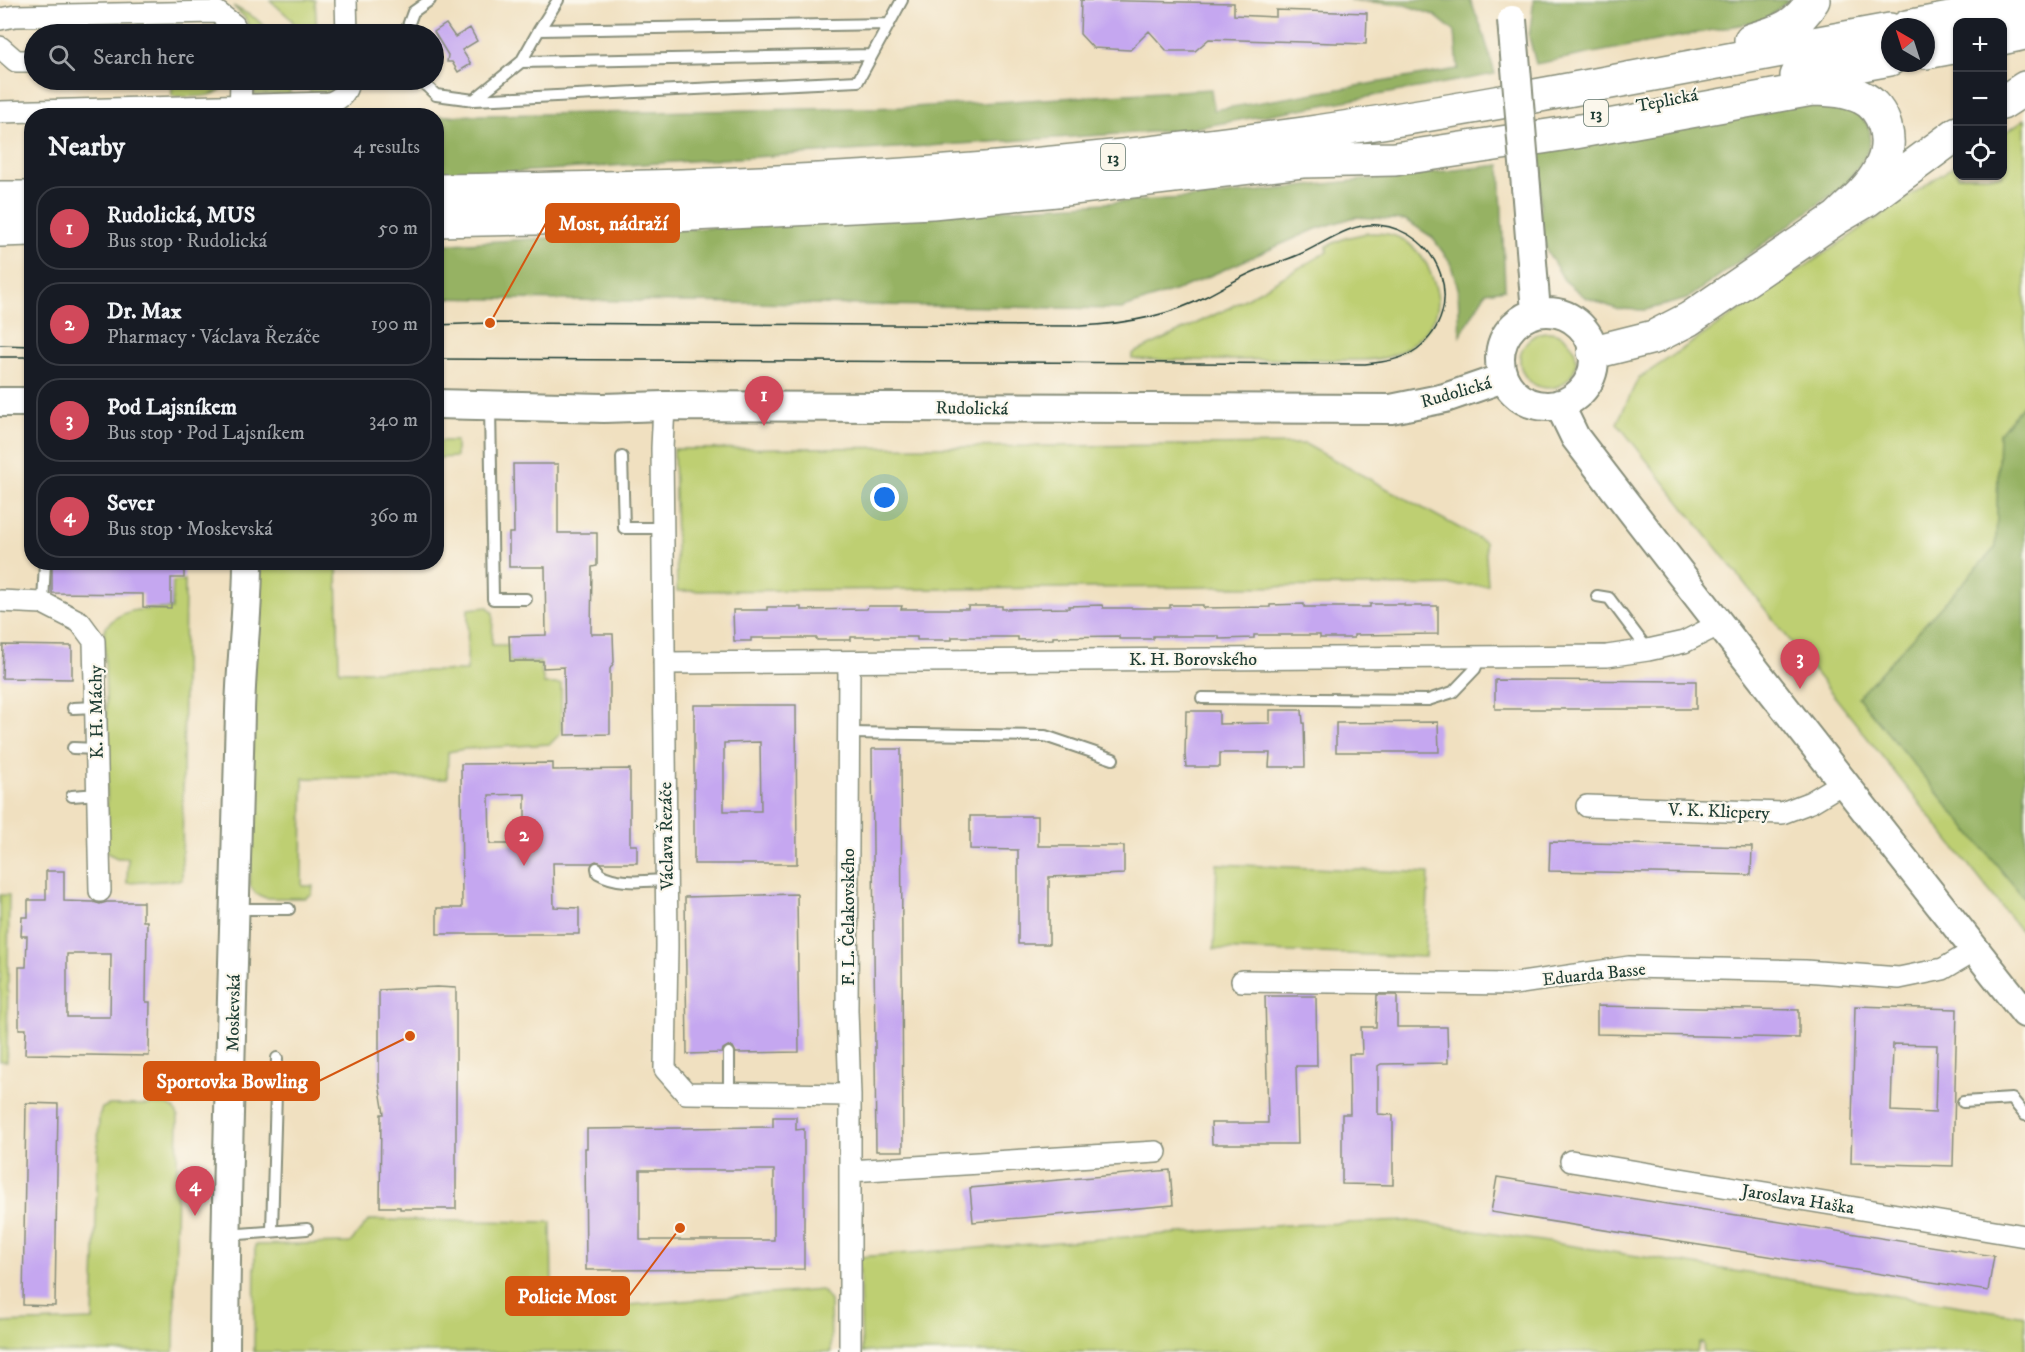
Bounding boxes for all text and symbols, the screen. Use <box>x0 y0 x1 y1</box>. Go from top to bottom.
north arrow <box>1881 18 1935 72</box>
map controls <box>1953 18 2007 180</box>
button: + <box>1953 18 2007 72</box>
search box <box>24 24 444 90</box>
icon: search <box>45 41 78 74</box>
text: Search here <box>93 44 195 71</box>
button: − <box>1953 72 2007 126</box>
street label: Teplická <box>1634 84 1700 118</box>
road number: 13 <box>1584 100 1608 126</box>
button: locate <box>1953 126 2007 180</box>
text: Nearby <box>48 131 125 164</box>
text: 4 results <box>353 135 420 160</box>
road number: 13 <box>1101 144 1125 170</box>
text: Rudolická, MUS <box>107 202 255 229</box>
callout: Most, nádraží <box>546 204 679 242</box>
text: Most, nádraží <box>558 212 669 237</box>
text: 1 <box>66 216 73 241</box>
text: 50 m <box>378 216 418 241</box>
text: Bus stop · Rudolická <box>107 229 267 254</box>
text: Dr. Max <box>107 298 181 325</box>
text: 2 <box>65 312 74 337</box>
text: 190 m <box>371 312 418 337</box>
text: Pharmacy · Václava Řezáče <box>107 325 320 350</box>
street label: Rudolická <box>1418 372 1495 414</box>
pin: 1 <box>744 376 783 426</box>
text: Pod Lajsníkem <box>107 394 237 421</box>
street label: Rudolická <box>935 397 1009 421</box>
text: 3 <box>66 408 73 433</box>
text: 340 m <box>369 408 418 433</box>
text: Bus stop · Pod Lajsníkem <box>107 421 305 446</box>
your location <box>870 483 899 512</box>
text: Sever <box>107 490 155 517</box>
text: 4 <box>64 504 75 529</box>
text: 360 m <box>370 504 418 529</box>
text: Bus stop · Moskevská <box>107 517 273 542</box>
pin: 3 <box>1780 640 1820 689</box>
street label: K. H. Borovského <box>1129 649 1257 671</box>
street label: K. H. Máchy <box>85 664 109 759</box>
street label: Václava Řezáče <box>655 782 679 891</box>
street label: V. K. Klicpery <box>1667 799 1771 825</box>
pin: 2 <box>504 816 544 866</box>
street label: F. L. Čelakovského <box>837 848 860 986</box>
street label: Eduarda Basse <box>1541 959 1647 991</box>
street label: Moskevská <box>222 974 246 1052</box>
callout: Sportovka Bowling <box>144 1062 319 1100</box>
text: Sportovka Bowling <box>156 1070 309 1095</box>
pin: 4 <box>176 1166 214 1216</box>
street label: Jaroslava Haška <box>1738 1180 1856 1220</box>
callout: Policie Most <box>506 1277 629 1315</box>
text: Policie Most <box>517 1285 617 1310</box>

